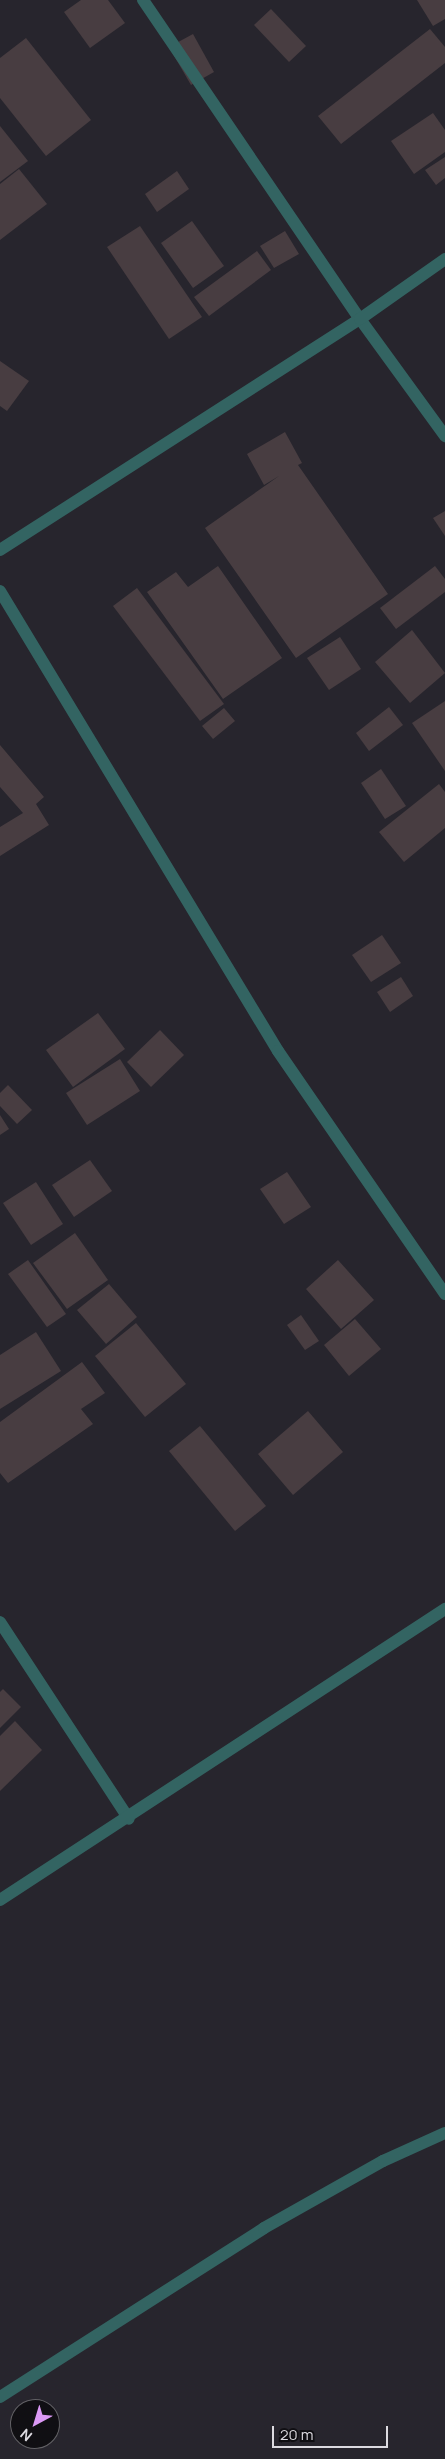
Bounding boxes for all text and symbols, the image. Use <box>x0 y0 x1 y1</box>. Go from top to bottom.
north arrow <box>10 2399 60 2449</box>
scale bar <box>275 2416 391 2448</box>
text: 20 m <box>280 2424 313 2445</box>
text: N <box>16 2425 36 2446</box>

